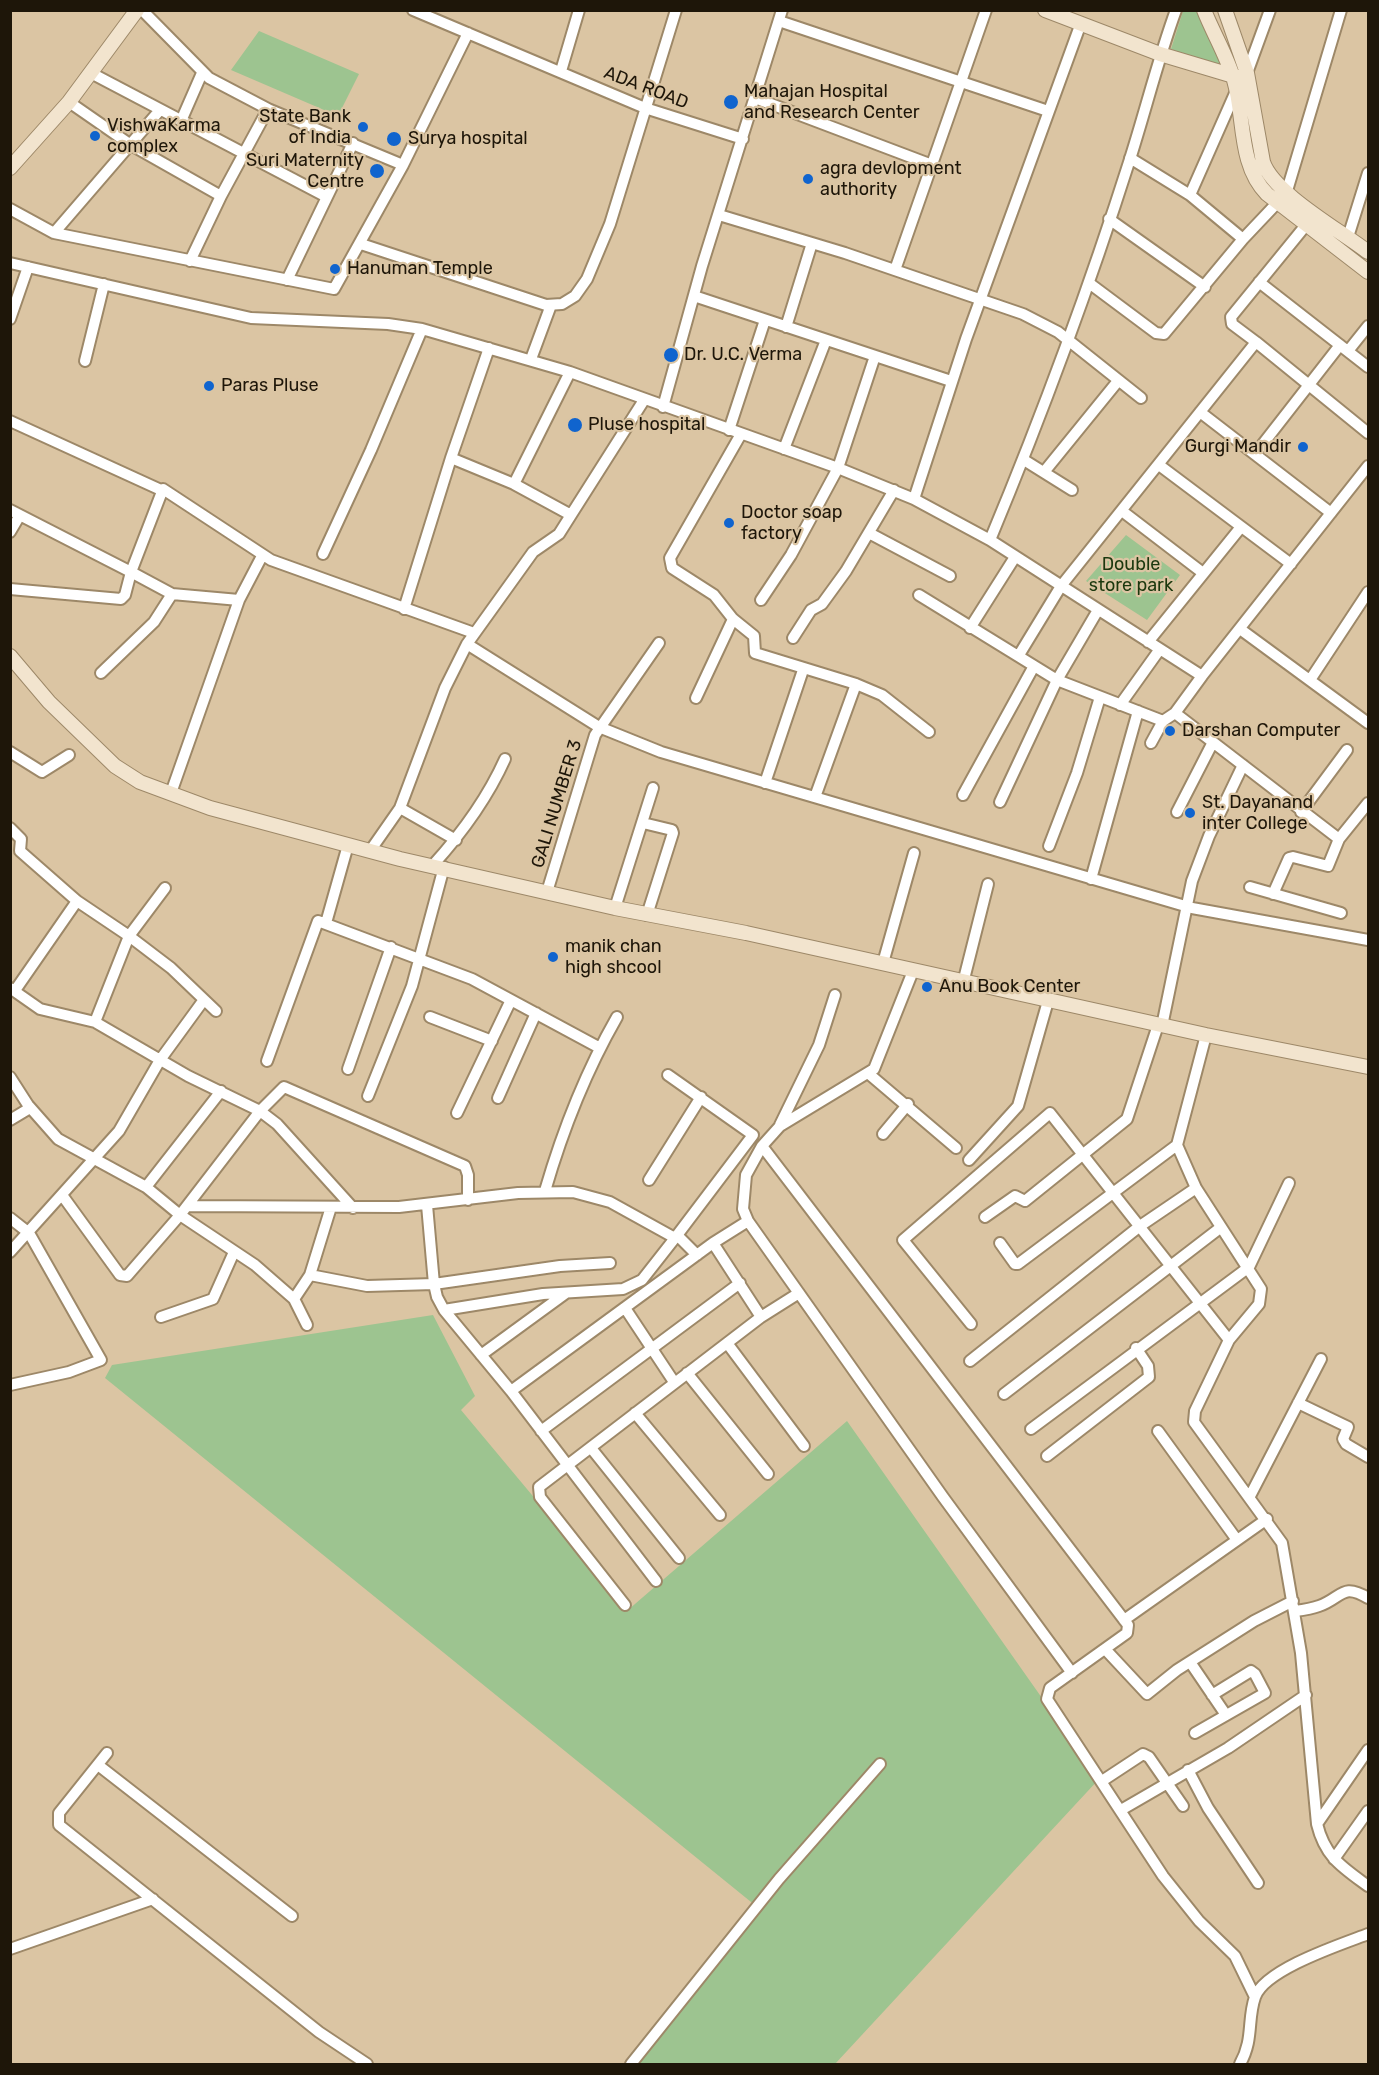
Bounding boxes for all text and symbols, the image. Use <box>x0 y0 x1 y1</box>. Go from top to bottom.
street label: ADA ROAD <box>601 62 691 114</box>
place label: Mahajan Hospital and Research Center <box>744 81 920 124</box>
marker: Mahajan Hospital and Research Center <box>722 93 740 111</box>
place label: State Bank of India <box>259 106 351 148</box>
place label: VishwaKarma complex <box>107 115 221 158</box>
marker: State Bank of India <box>356 120 370 134</box>
place label: Surya hospital <box>408 128 528 150</box>
marker: VishwaKarma complex <box>88 129 102 143</box>
marker: Surya hospital <box>385 130 403 148</box>
place label: Suri Maternity Centre <box>246 150 364 192</box>
place label: agra devlopment authority <box>820 158 961 201</box>
marker: Suri Maternity Centre <box>368 162 386 180</box>
marker: agra devlopment authority <box>801 172 815 186</box>
place label: Hanuman Temple <box>347 258 493 280</box>
marker: Hanuman Temple <box>328 262 342 276</box>
place label: Dr. U.C. Verma <box>684 344 802 366</box>
marker: Dr. U.C. Verma <box>662 346 680 364</box>
place label: Paras Pluse <box>221 375 319 397</box>
marker: Paras Pluse <box>202 379 216 393</box>
place label: Pluse hospital <box>588 414 705 436</box>
marker: Pluse hospital <box>566 416 584 434</box>
place label: Gurgi Mandir <box>1185 436 1291 458</box>
marker: Gurgi Mandir <box>1296 440 1310 454</box>
place label: Doctor soap factory <box>741 502 842 544</box>
marker: Doctor soap factory <box>722 516 736 530</box>
park label: Double store park <box>1089 554 1173 596</box>
place label: Darshan Computer <box>1182 720 1340 742</box>
marker: Darshan Computer <box>1163 724 1177 738</box>
street label: GALI NUMBER 3 <box>527 737 587 871</box>
place label: St. Dayanand inter College <box>1202 792 1313 834</box>
marker: St. Dayanand inter College <box>1183 806 1197 820</box>
place label: manik chan high shcool <box>565 936 662 978</box>
marker: manik chan high shcool <box>546 950 560 964</box>
place label: Anu Book Center <box>939 976 1080 998</box>
marker: Anu Book Center <box>920 980 934 994</box>

